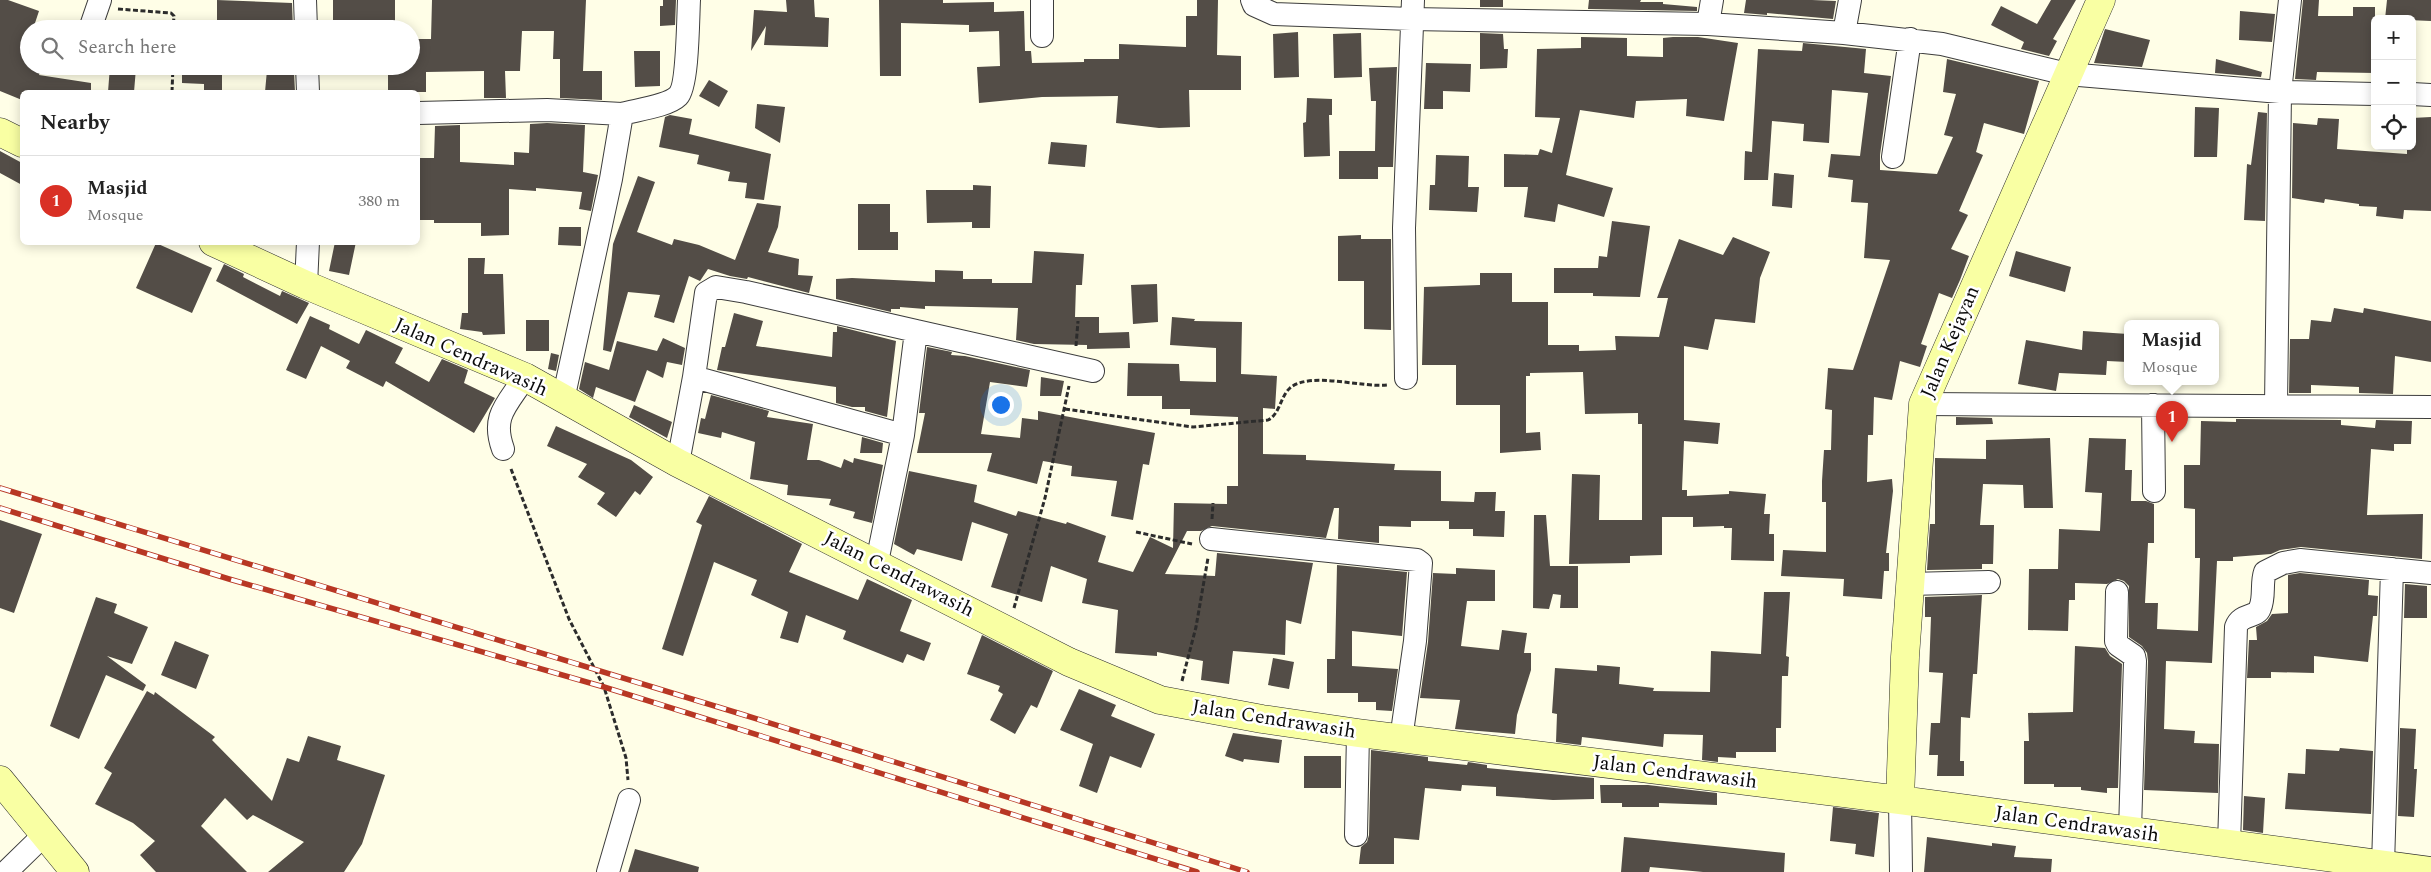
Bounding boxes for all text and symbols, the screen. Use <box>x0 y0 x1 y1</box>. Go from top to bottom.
map controls <box>2371 15 2416 150</box>
button: + <box>2371 15 2416 60</box>
search box <box>20 20 420 75</box>
text: Search here <box>78 33 177 62</box>
icon: search <box>38 34 66 62</box>
button: − <box>2371 60 2416 105</box>
button: locate <box>2371 105 2416 150</box>
text: Nearby <box>40 107 110 139</box>
text: Masjid <box>87 174 148 203</box>
text: 1 <box>52 189 60 213</box>
text: 380 m <box>358 189 400 213</box>
text: Mosque <box>87 203 144 227</box>
street label: Jalan Kejayan <box>1913 281 1987 403</box>
street label: Jalan Cendrawasih <box>389 310 553 404</box>
popup <box>2124 320 2219 385</box>
text: Masjid <box>2141 326 2202 355</box>
text: Mosque <box>2141 355 2198 379</box>
your location <box>988 392 1014 418</box>
pin: 1 <box>2156 401 2188 442</box>
street label: Jalan Cendrawasih <box>818 523 980 625</box>
street label: Jalan Cendrawasih <box>1190 691 1358 747</box>
street label: Jalan Cendrawasih <box>1591 747 1759 797</box>
street label: Jalan Cendrawasih <box>1993 798 2161 850</box>

